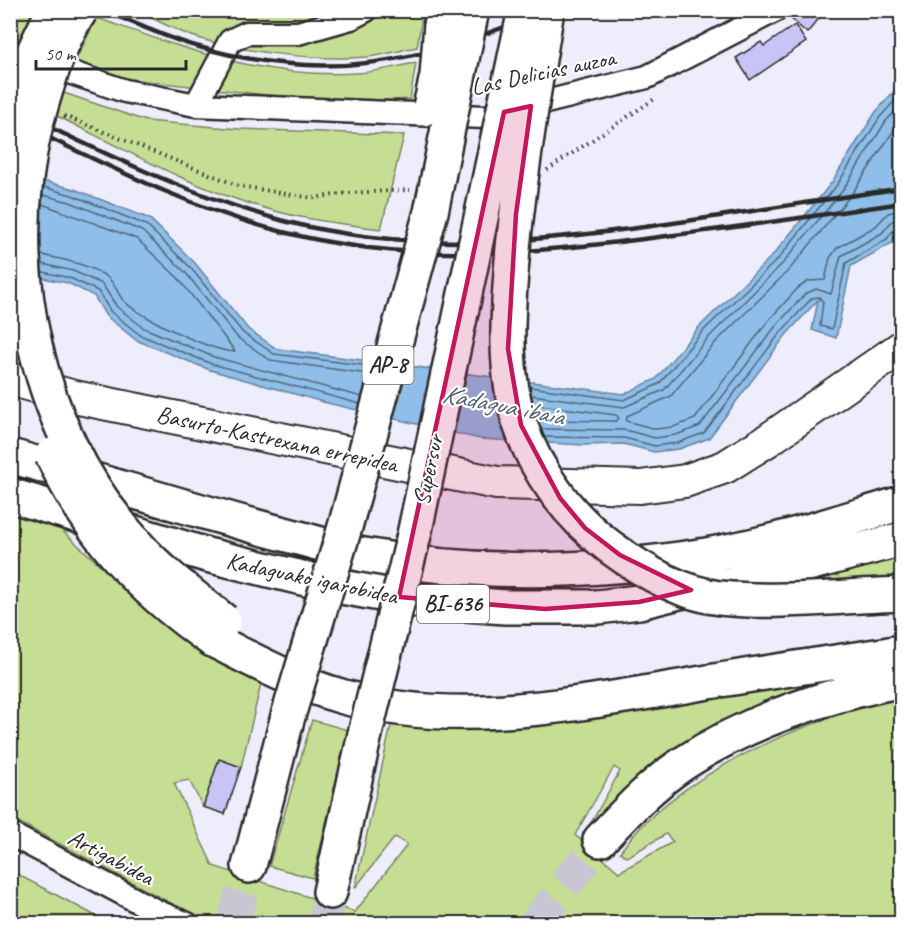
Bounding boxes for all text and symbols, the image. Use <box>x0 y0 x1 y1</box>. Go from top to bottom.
scale bar <box>36 33 186 71</box>
street label: Las Delicias auzoa <box>468 42 620 102</box>
text: 50 m <box>45 43 78 65</box>
road number: AP-8 <box>362 346 414 384</box>
water label: Kadagua ibaia <box>440 377 569 433</box>
street label: Basurto-Kastrexana errepidea <box>154 399 402 480</box>
street label: Supersur <box>406 430 451 508</box>
street label: Kadaguako igarobidea <box>224 545 401 611</box>
road number: BI-636 <box>417 585 489 623</box>
street label: Artigabidea <box>63 822 160 893</box>

